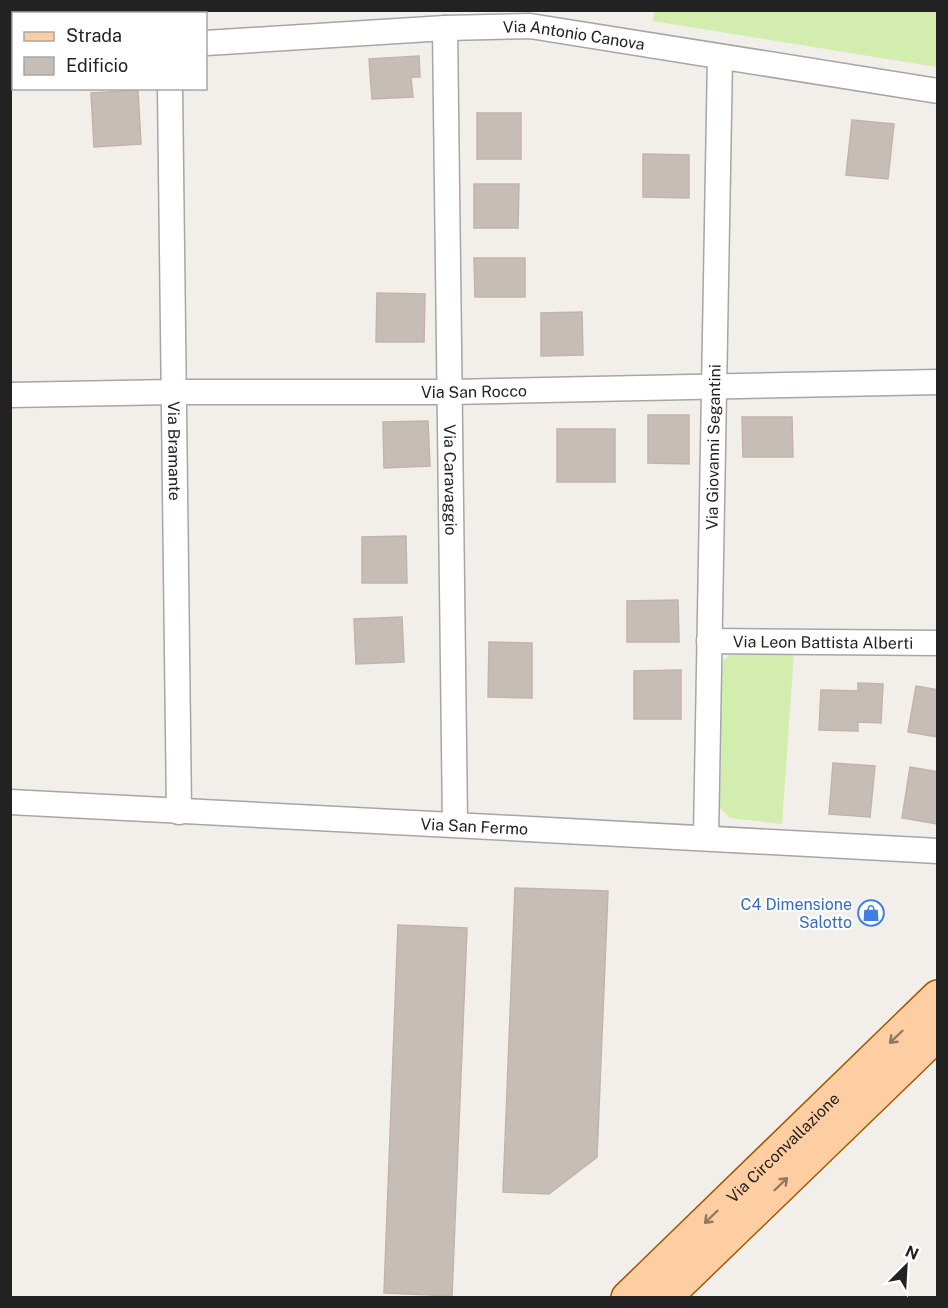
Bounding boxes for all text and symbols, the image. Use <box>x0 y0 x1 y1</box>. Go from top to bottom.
legend <box>12 12 207 90</box>
street label: Via Antonio Canova <box>503 17 646 54</box>
text: Strada <box>66 25 122 46</box>
text: Edificio <box>66 55 128 76</box>
street label: Via Giovanni Segantini <box>703 364 724 530</box>
street label: Via San Rocco <box>421 381 527 402</box>
street label: Via Bramante <box>164 401 184 501</box>
street label: Via Caravaggio <box>440 424 460 536</box>
street label: Via Leon Battista Alberti <box>733 632 913 653</box>
street label: Via San Fermo <box>420 815 529 839</box>
place label: C4 Dimensione Salotto <box>740 895 852 932</box>
shop icon: C4 Dimensione Salotto <box>856 898 886 928</box>
one-way arrow <box>888 1030 903 1045</box>
street label: Via Circonvallazione <box>723 1089 844 1207</box>
one-way arrow <box>774 1177 789 1191</box>
one-way arrow <box>703 1210 718 1225</box>
north arrow <box>876 1236 936 1296</box>
text: N <box>902 1242 921 1264</box>

